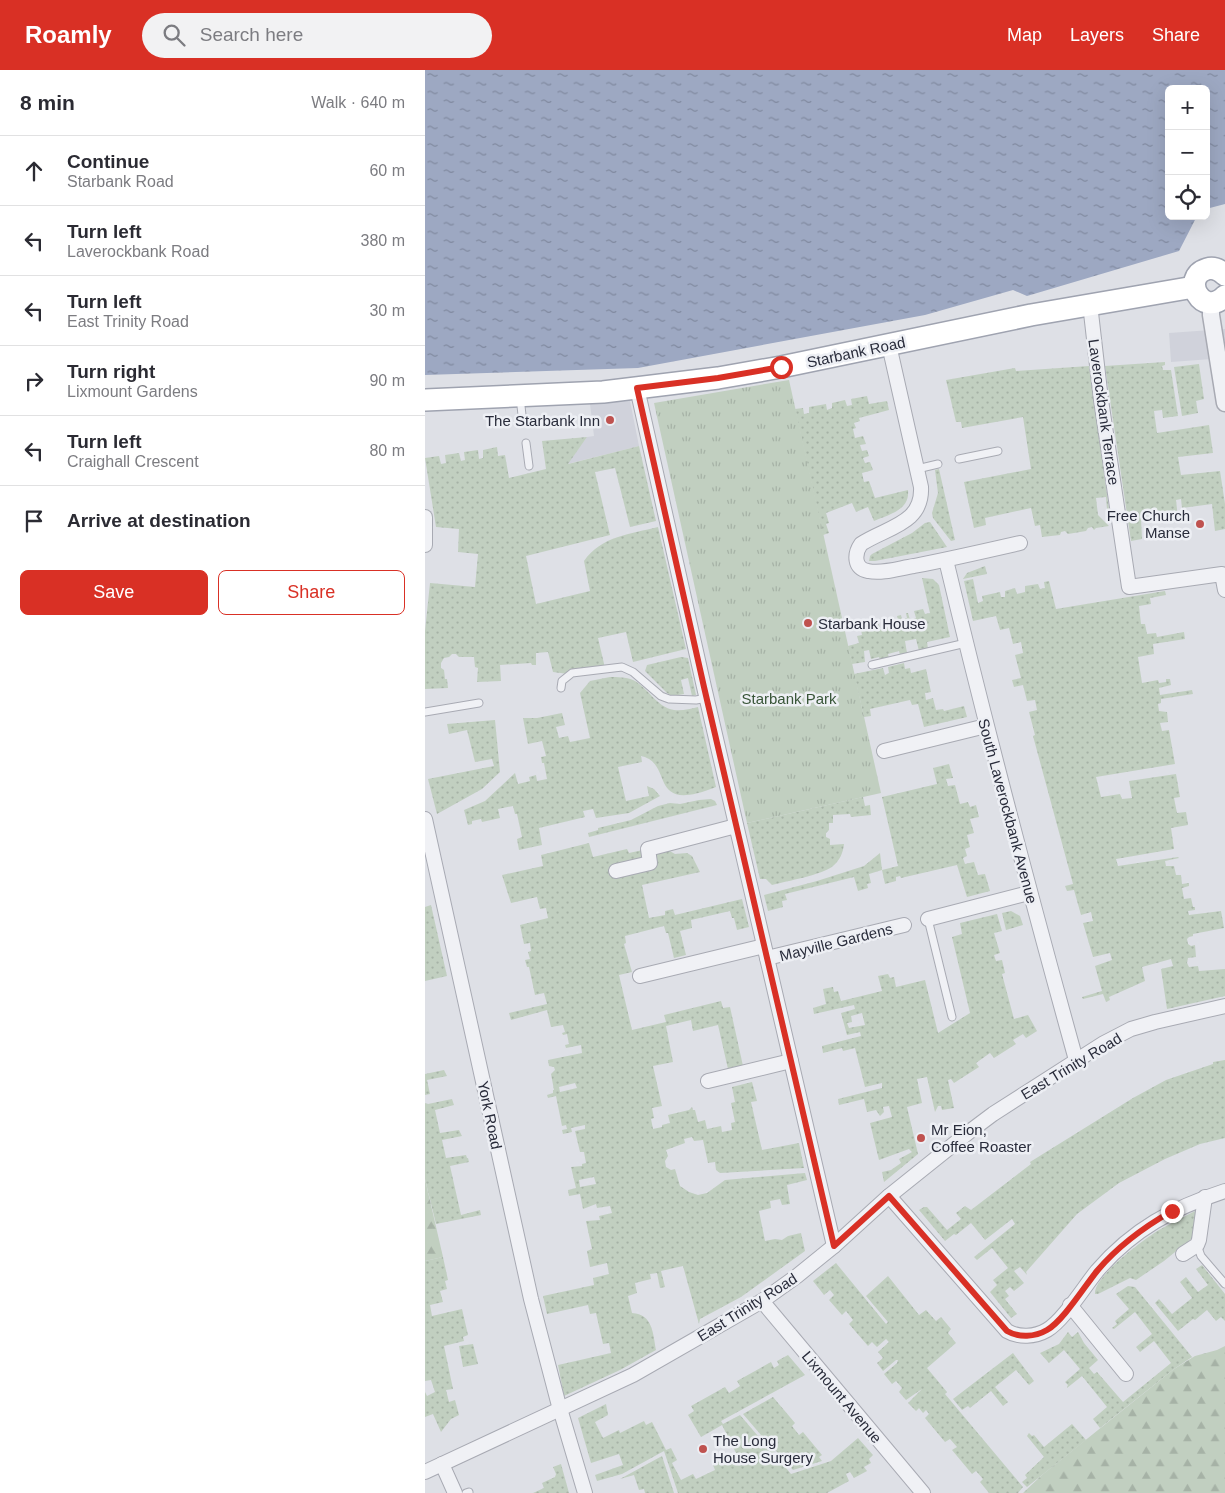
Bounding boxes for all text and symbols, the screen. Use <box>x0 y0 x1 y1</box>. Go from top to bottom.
search box <box>142 13 492 58</box>
text: Roamly <box>25 21 112 48</box>
icon: search <box>160 21 188 49</box>
text: Search here <box>200 24 303 45</box>
text: Map <box>1007 25 1042 45</box>
text: Layers <box>1070 25 1124 45</box>
text: Share <box>1152 25 1200 45</box>
map controls <box>1165 85 1210 220</box>
button: + <box>1165 85 1210 130</box>
text: 8 min <box>20 91 75 114</box>
text: Walk · 640 m <box>311 94 405 111</box>
button: − <box>1165 130 1210 175</box>
text: Continue <box>67 151 149 172</box>
icon: ahead <box>20 157 48 185</box>
text: 60 m <box>369 162 405 179</box>
text: Starbank Road <box>67 173 174 190</box>
button: locate <box>1165 175 1210 220</box>
text: Turn left <box>67 221 142 242</box>
icon: left <box>20 227 48 255</box>
text: 380 m <box>361 232 405 249</box>
text: Laverockbank Road <box>67 243 209 260</box>
text: Turn left <box>67 291 142 312</box>
icon: left <box>20 297 48 325</box>
text: 30 m <box>369 302 405 319</box>
text: East Trinity Road <box>67 313 189 330</box>
street label: Starbank Road <box>805 333 907 371</box>
street label: Laverockbank Terrace <box>1085 338 1123 486</box>
route start <box>770 356 793 379</box>
text: Turn right <box>67 361 155 382</box>
icon: right <box>20 367 48 395</box>
text: 90 m <box>369 372 405 389</box>
text: Lixmount Gardens <box>67 383 198 400</box>
place label: The Starbank Inn <box>485 412 600 429</box>
marker: The Starbank Inn <box>604 414 616 426</box>
text: Turn left <box>67 431 142 452</box>
icon: left <box>20 437 48 465</box>
text: 80 m <box>369 442 405 459</box>
text: Craighall Crescent <box>67 453 199 470</box>
icon: arrive <box>20 507 48 535</box>
place label: Free Church Manse <box>1107 507 1190 541</box>
text: Arrive at destination <box>67 510 251 531</box>
marker: Free Church Manse <box>1194 518 1206 530</box>
button: Save <box>20 570 208 615</box>
button: Share <box>218 570 405 615</box>
place label: Starbank House <box>818 615 926 632</box>
marker: Starbank House <box>802 617 814 629</box>
park label: Starbank Park <box>741 690 837 707</box>
street label: South Laverockbank Avenue <box>975 717 1041 905</box>
street label: Mayville Gardens <box>778 920 894 964</box>
street label: East Trinity Road <box>1018 1029 1124 1103</box>
street label: York Road <box>474 1079 506 1151</box>
place label: Mr Eion, Coffee Roaster <box>931 1121 1032 1155</box>
marker: Mr Eion, Coffee Roaster <box>915 1132 927 1144</box>
route end <box>1161 1200 1184 1223</box>
street label: East Trinity Road <box>694 1270 800 1344</box>
street label: Lixmount Avenue <box>799 1348 885 1446</box>
place label: The Long House Surgery <box>713 1432 814 1466</box>
marker: The Long House Surgery <box>697 1443 709 1455</box>

